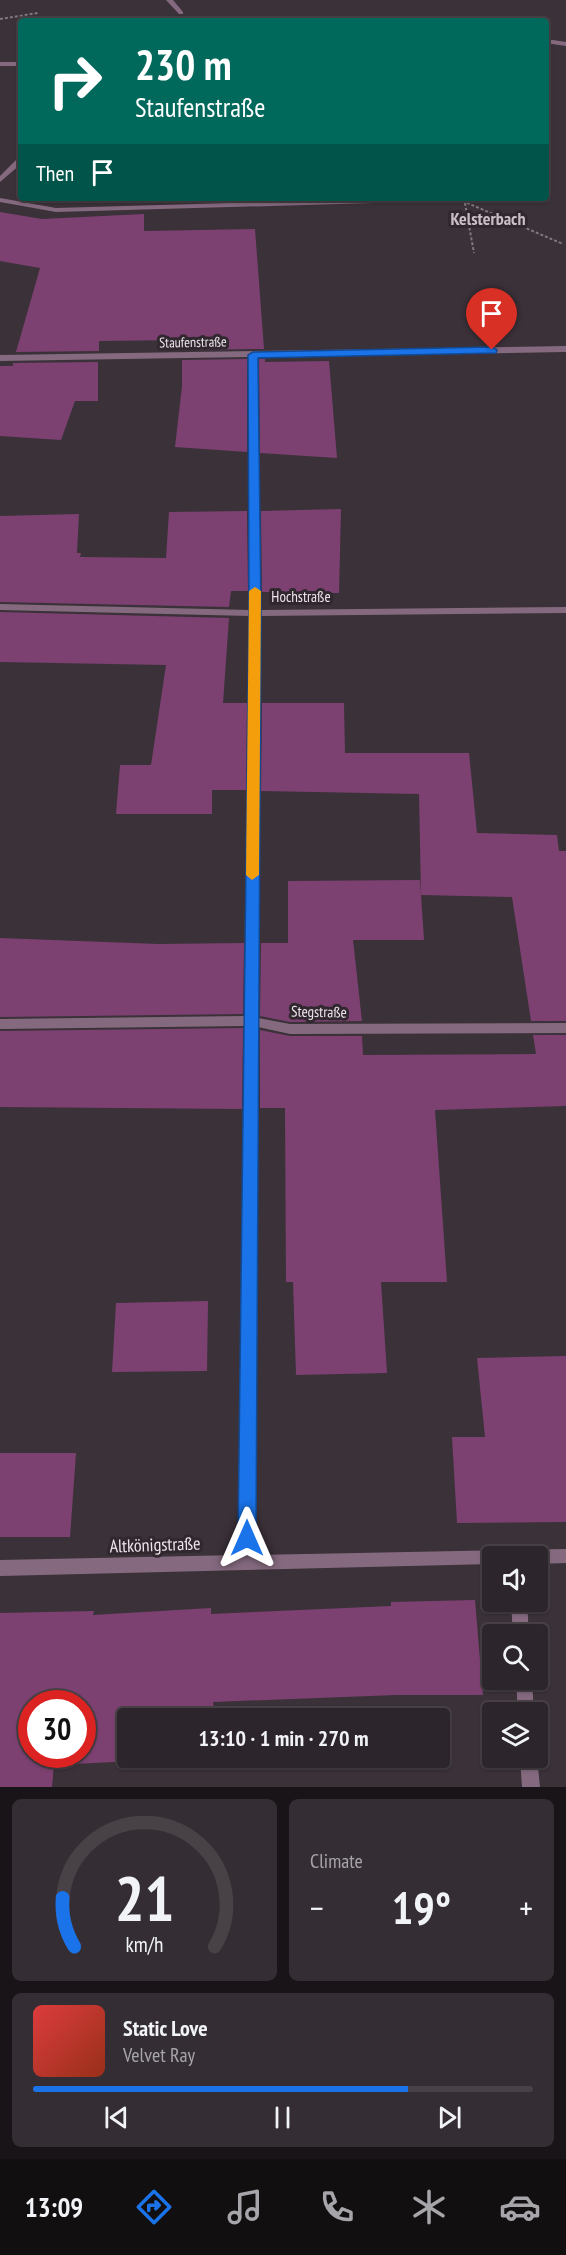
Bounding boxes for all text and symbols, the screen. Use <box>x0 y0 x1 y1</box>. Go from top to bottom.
text: 230 m <box>135 37 232 92</box>
icon: right <box>36 42 114 120</box>
text: Staufenstraße <box>135 90 265 124</box>
icon: arrive <box>86 156 119 189</box>
text: Then <box>36 159 74 187</box>
district label: Kelsterbach <box>450 207 526 230</box>
pin <box>466 288 517 350</box>
icon: arrive <box>475 297 508 330</box>
street label: Staufenstraße <box>159 332 227 352</box>
street label: Hochstraße <box>271 587 331 606</box>
street label: Stegstraße <box>291 1002 347 1021</box>
position arrow <box>215 1506 279 1570</box>
street label: Altkönigstraße <box>109 1531 201 1558</box>
map controls <box>482 1546 548 1768</box>
button: sound <box>482 1546 548 1612</box>
button: search <box>482 1624 548 1690</box>
speed limit sign: 30 <box>18 1690 96 1768</box>
button: layers <box>482 1702 548 1768</box>
text: 13:10 · 1 min · 270 m <box>198 1724 369 1752</box>
text: Climate <box>310 1848 363 1874</box>
text: 21 <box>115 1857 174 1938</box>
text: 19° <box>392 1878 451 1936</box>
text: − <box>310 1886 324 1929</box>
text: + <box>519 1886 533 1929</box>
text: km/h <box>125 1930 164 1958</box>
text: Static Love <box>123 2014 208 2042</box>
text: Velvet Ray <box>123 2042 195 2068</box>
icon: previous <box>100 2101 133 2134</box>
icon: pause <box>266 2101 299 2134</box>
icon: next <box>433 2101 466 2134</box>
icon: directions <box>133 2186 175 2228</box>
icon: music <box>224 2186 266 2228</box>
icon: phone <box>316 2186 358 2228</box>
icon: climate <box>408 2186 450 2228</box>
icon: car <box>499 2186 541 2228</box>
text: 13:09 <box>25 2190 83 2224</box>

